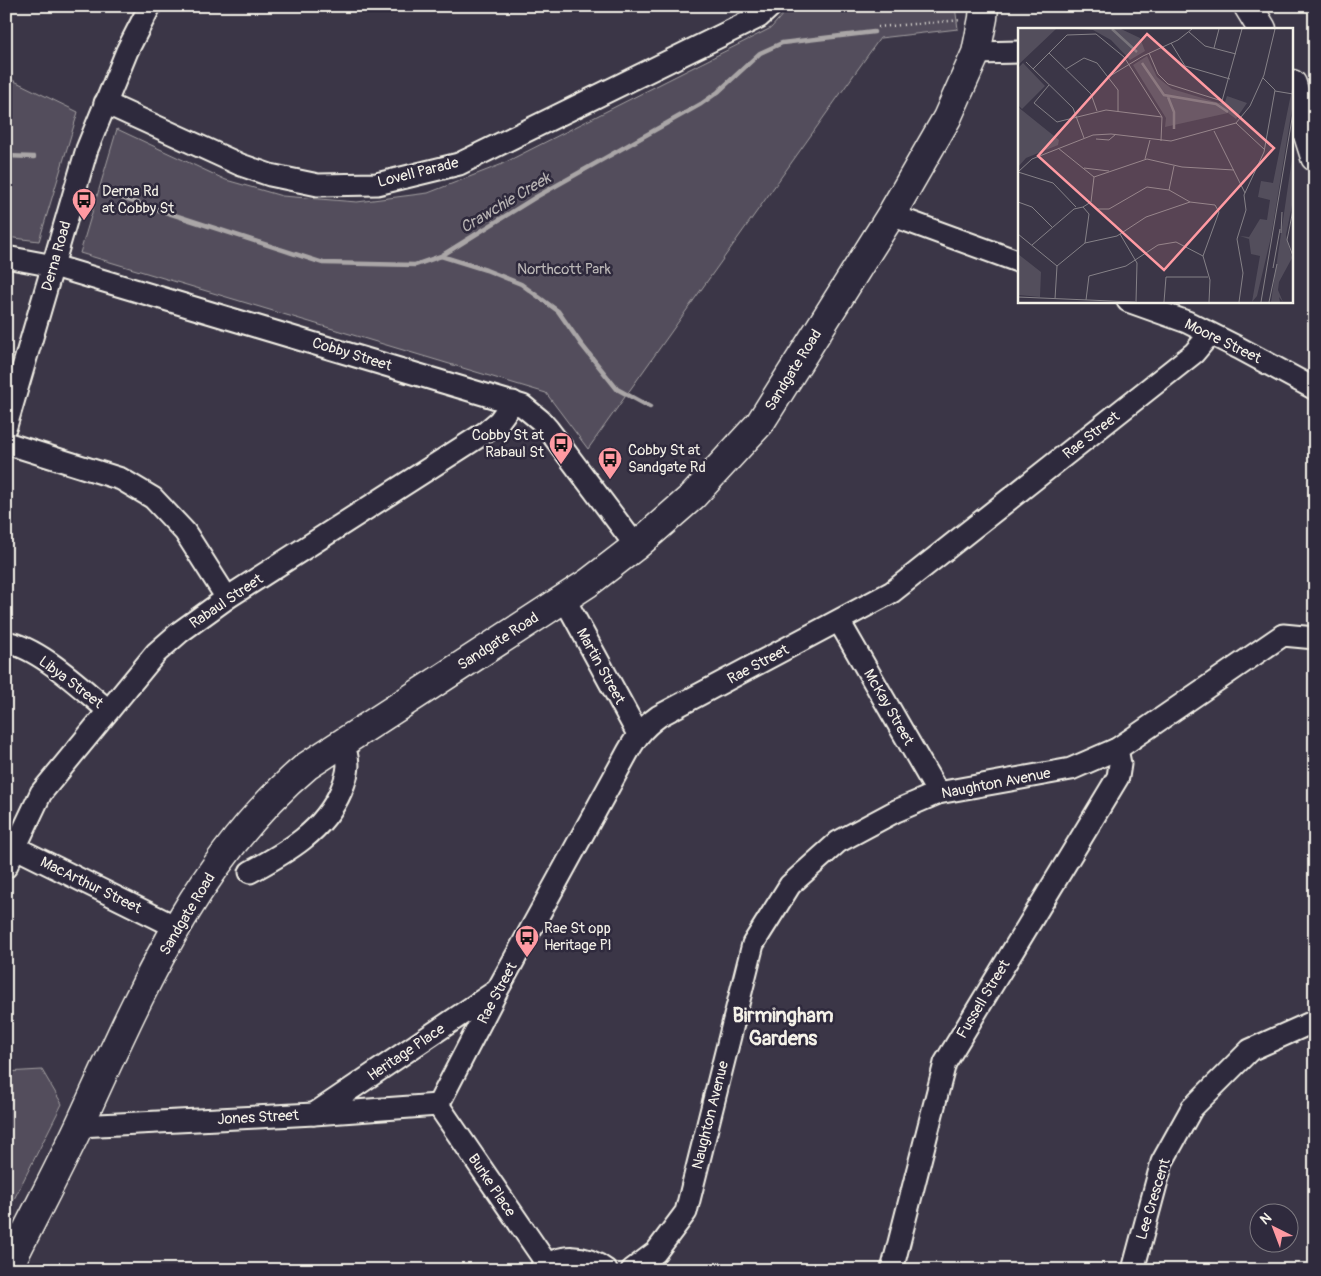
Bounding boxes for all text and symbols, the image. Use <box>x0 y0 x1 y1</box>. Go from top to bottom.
inset map <box>1018 28 1294 302</box>
street label: Lovell Parade <box>376 153 461 192</box>
water label: Crawchie Creek <box>457 167 555 238</box>
place label: Derna Rd at Cobby St <box>102 182 175 218</box>
bus stop icon: Derna Rd at Cobby St <box>71 187 97 221</box>
street label: Derna Road <box>37 219 76 293</box>
park label: Northcott Park <box>517 260 612 279</box>
street label: Moore Street <box>1181 315 1265 369</box>
street label: Sandgate Road <box>761 326 826 415</box>
street label: Cobby Street <box>310 333 395 376</box>
street label: Rae Street <box>1059 407 1124 464</box>
place label: Cobby St at Rabaul St <box>472 426 545 462</box>
bus stop icon: Cobby St at Rabaul St <box>548 431 574 465</box>
place label: Cobby St at Sandgate Rd <box>628 441 706 477</box>
bus stop icon: Cobby St at Sandgate Rd <box>597 446 623 480</box>
street label: Rabaul Street <box>186 569 268 633</box>
street label: Sandgate Road <box>454 608 542 675</box>
street label: Martin Street <box>572 625 630 708</box>
street label: Rae Street <box>724 640 793 689</box>
street label: Libya Street <box>35 652 107 713</box>
street label: McKay Street <box>859 666 918 750</box>
street label: Naughton Avenue <box>940 763 1053 803</box>
street label: MacArthur Street <box>37 853 145 919</box>
street label: Sandgate Road <box>155 870 219 959</box>
place label: Rae St opp Heritage Pl <box>544 919 611 955</box>
bus stop icon: Rae St opp Heritage Pl <box>514 924 540 958</box>
street label: Fussell Street <box>953 956 1015 1042</box>
street label: Rae Street <box>473 958 522 1027</box>
district label: Birmingham Gardens <box>732 1003 834 1051</box>
street label: Heritage Place <box>364 1019 449 1085</box>
street label: Naughton Avenue <box>688 1058 733 1171</box>
street label: Jones Street <box>217 1106 300 1129</box>
street label: Burke Place <box>464 1150 520 1221</box>
street label: Lee Crescent <box>1132 1155 1175 1242</box>
north arrow <box>1248 1204 1298 1254</box>
text: N <box>1256 1209 1275 1228</box>

